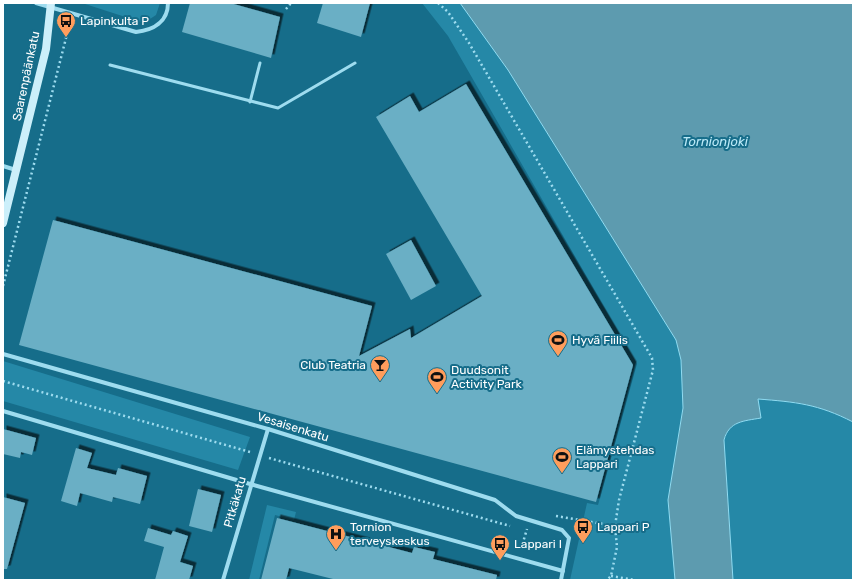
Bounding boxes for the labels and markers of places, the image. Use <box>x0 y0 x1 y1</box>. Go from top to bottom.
bus stop icon: Lapinkulta P <box>55 10 77 38</box>
place label: Lapinkulta P <box>80 14 149 28</box>
sports icon: Hyvä Fiilis <box>547 329 569 357</box>
place label: Hyvä Fiilis <box>572 333 628 347</box>
bar icon: Club Teatria <box>369 354 391 382</box>
place label: Club Teatria <box>300 358 366 372</box>
place label: Duudsonit Activity Park <box>451 363 522 391</box>
sports icon: Duudsonit Activity Park <box>426 366 448 394</box>
place label: Elämystehdas Lappari <box>576 443 654 471</box>
sports icon: Elämystehdas Lappari <box>551 446 573 474</box>
bus stop icon: Lappari P <box>572 516 594 544</box>
place label: Tornion terveyskeskus <box>350 520 430 548</box>
place label: Lappari P <box>597 520 650 534</box>
hospital icon: Tornion terveyskeskus <box>325 523 347 551</box>
bus stop icon: Lappari I <box>489 533 511 561</box>
place label: Lappari I <box>514 537 562 551</box>

